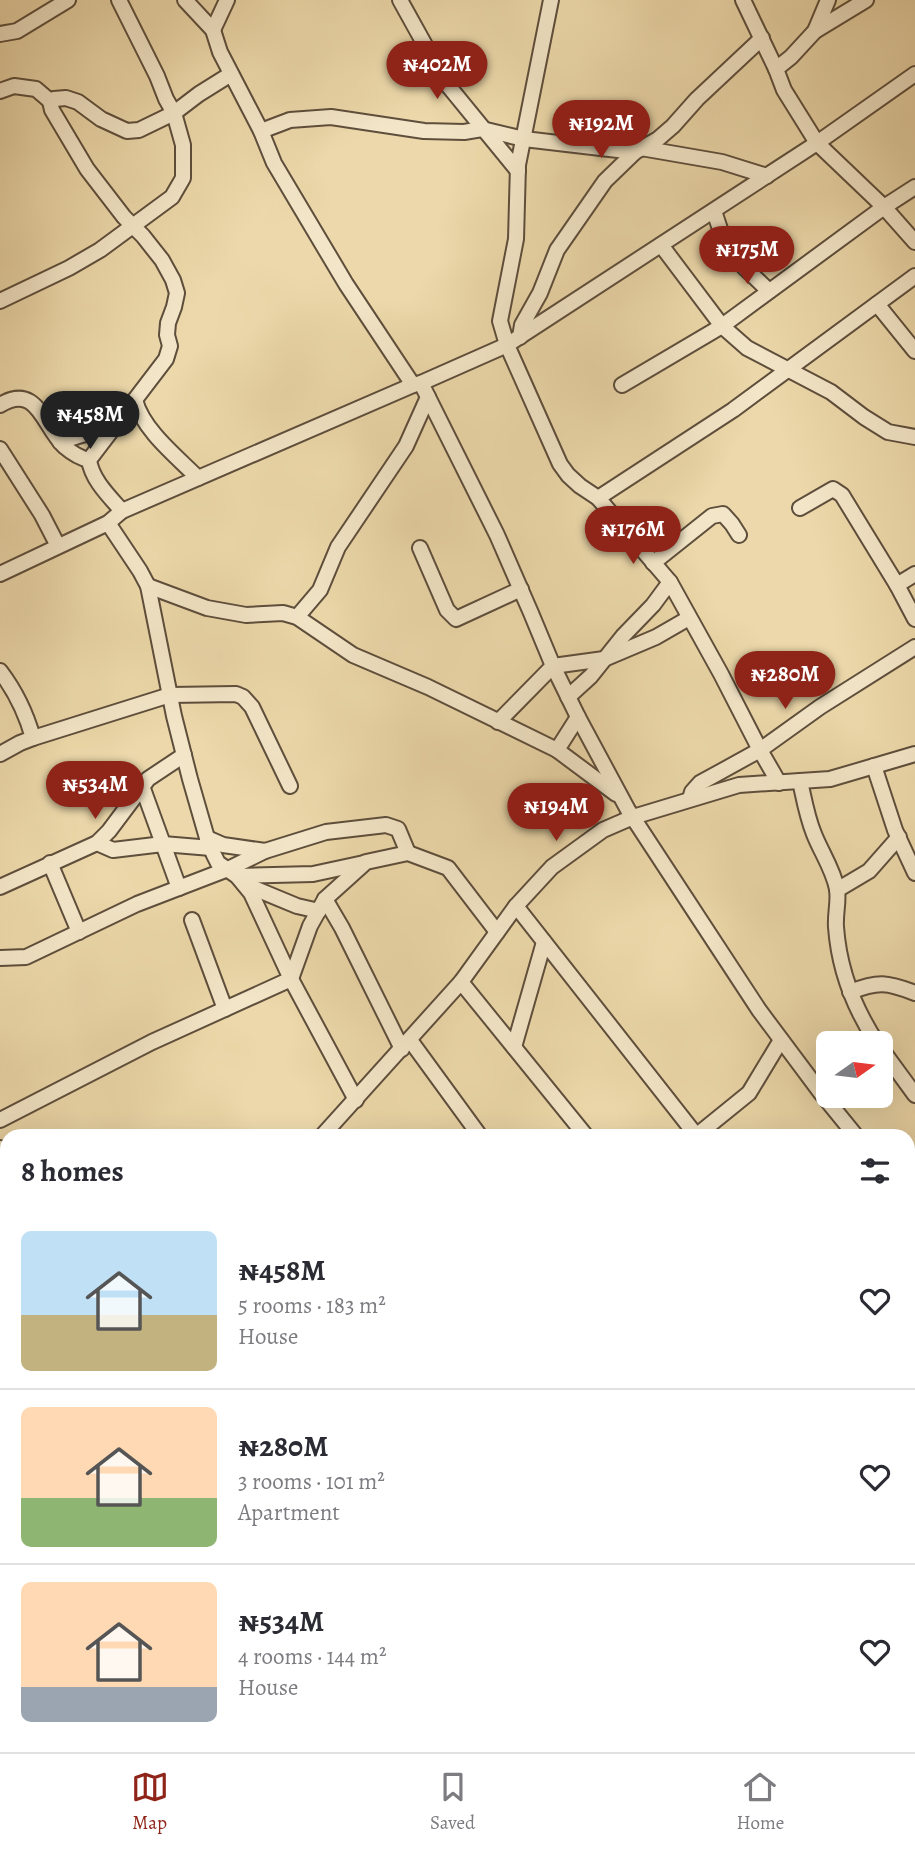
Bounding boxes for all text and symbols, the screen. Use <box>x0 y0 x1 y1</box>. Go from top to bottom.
pin: ₦402M <box>388 42 486 101</box>
text: ₦402M <box>402 48 472 79</box>
pin: ₦192M <box>552 100 650 160</box>
text: ₦192M <box>568 107 634 138</box>
pin: ₦175M <box>698 226 796 286</box>
text: ₦175M <box>715 233 779 264</box>
pin: ₦458M <box>41 392 139 451</box>
text: ₦458M <box>56 398 124 429</box>
pin: ₦176M <box>584 506 682 566</box>
text: ₦176M <box>601 513 665 544</box>
pin: ₦280M <box>736 652 834 711</box>
text: ₦280M <box>750 658 820 689</box>
pin: ₦534M <box>46 762 144 821</box>
text: ₦534M <box>62 768 128 799</box>
pin: ₦194M <box>507 784 605 843</box>
text: ₦194M <box>523 790 589 821</box>
north arrow <box>816 1031 892 1108</box>
map controls <box>816 1031 893 1108</box>
text: 8 homes <box>21 1151 124 1191</box>
icon: filters <box>856 1152 894 1190</box>
text: ₦458M <box>238 1250 326 1290</box>
icon: home <box>77 1259 161 1343</box>
icon: heart <box>856 1282 894 1320</box>
text: 5 rooms · 183 m² <box>238 1290 386 1321</box>
text: House <box>238 1321 298 1352</box>
text: ₦280M <box>238 1426 328 1466</box>
icon: home <box>77 1435 161 1519</box>
icon: heart <box>856 1458 894 1496</box>
text: 3 rooms · 101 m² <box>238 1466 385 1497</box>
text: Apartment <box>238 1497 340 1528</box>
text: ₦534M <box>238 1601 324 1641</box>
icon: home <box>77 1610 161 1694</box>
icon: heart <box>856 1633 894 1671</box>
text: 4 rooms · 144 m² <box>238 1641 386 1672</box>
text: House <box>238 1672 298 1703</box>
tab: Map <box>131 1768 169 1836</box>
tab: Saved <box>430 1768 475 1836</box>
tab: Home <box>737 1768 784 1836</box>

